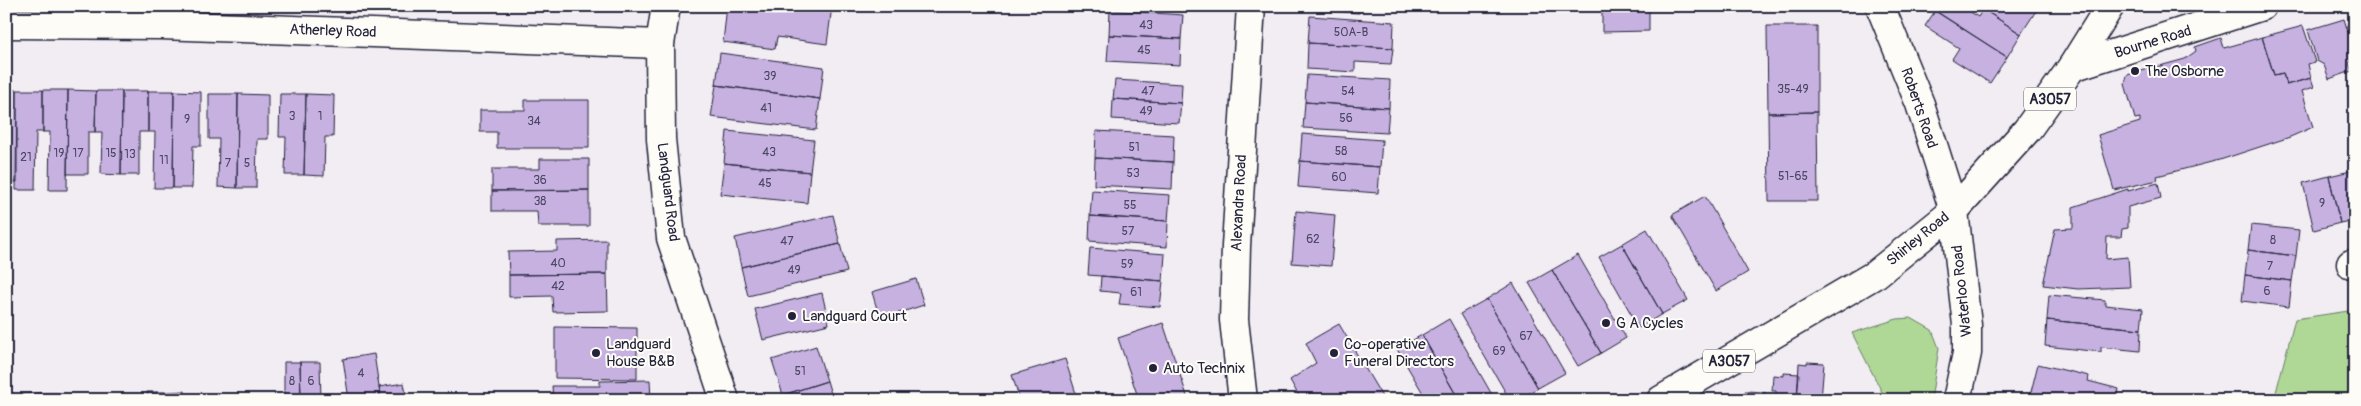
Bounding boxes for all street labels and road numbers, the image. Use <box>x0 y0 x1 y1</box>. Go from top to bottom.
street label: Atherley Road <box>289 20 377 42</box>
street label: Bourne Road <box>2112 21 2194 63</box>
street label: Roberts Road <box>1896 65 1942 151</box>
road number: A3057 <box>2024 88 2076 110</box>
street label: Landguard Road <box>653 141 683 243</box>
street label: Alexandra Road <box>1227 154 1251 252</box>
street label: Shirley Road <box>1883 208 1953 270</box>
street label: Waterloo Road <box>1948 244 1976 338</box>
road number: A3057 <box>1703 350 1755 372</box>

